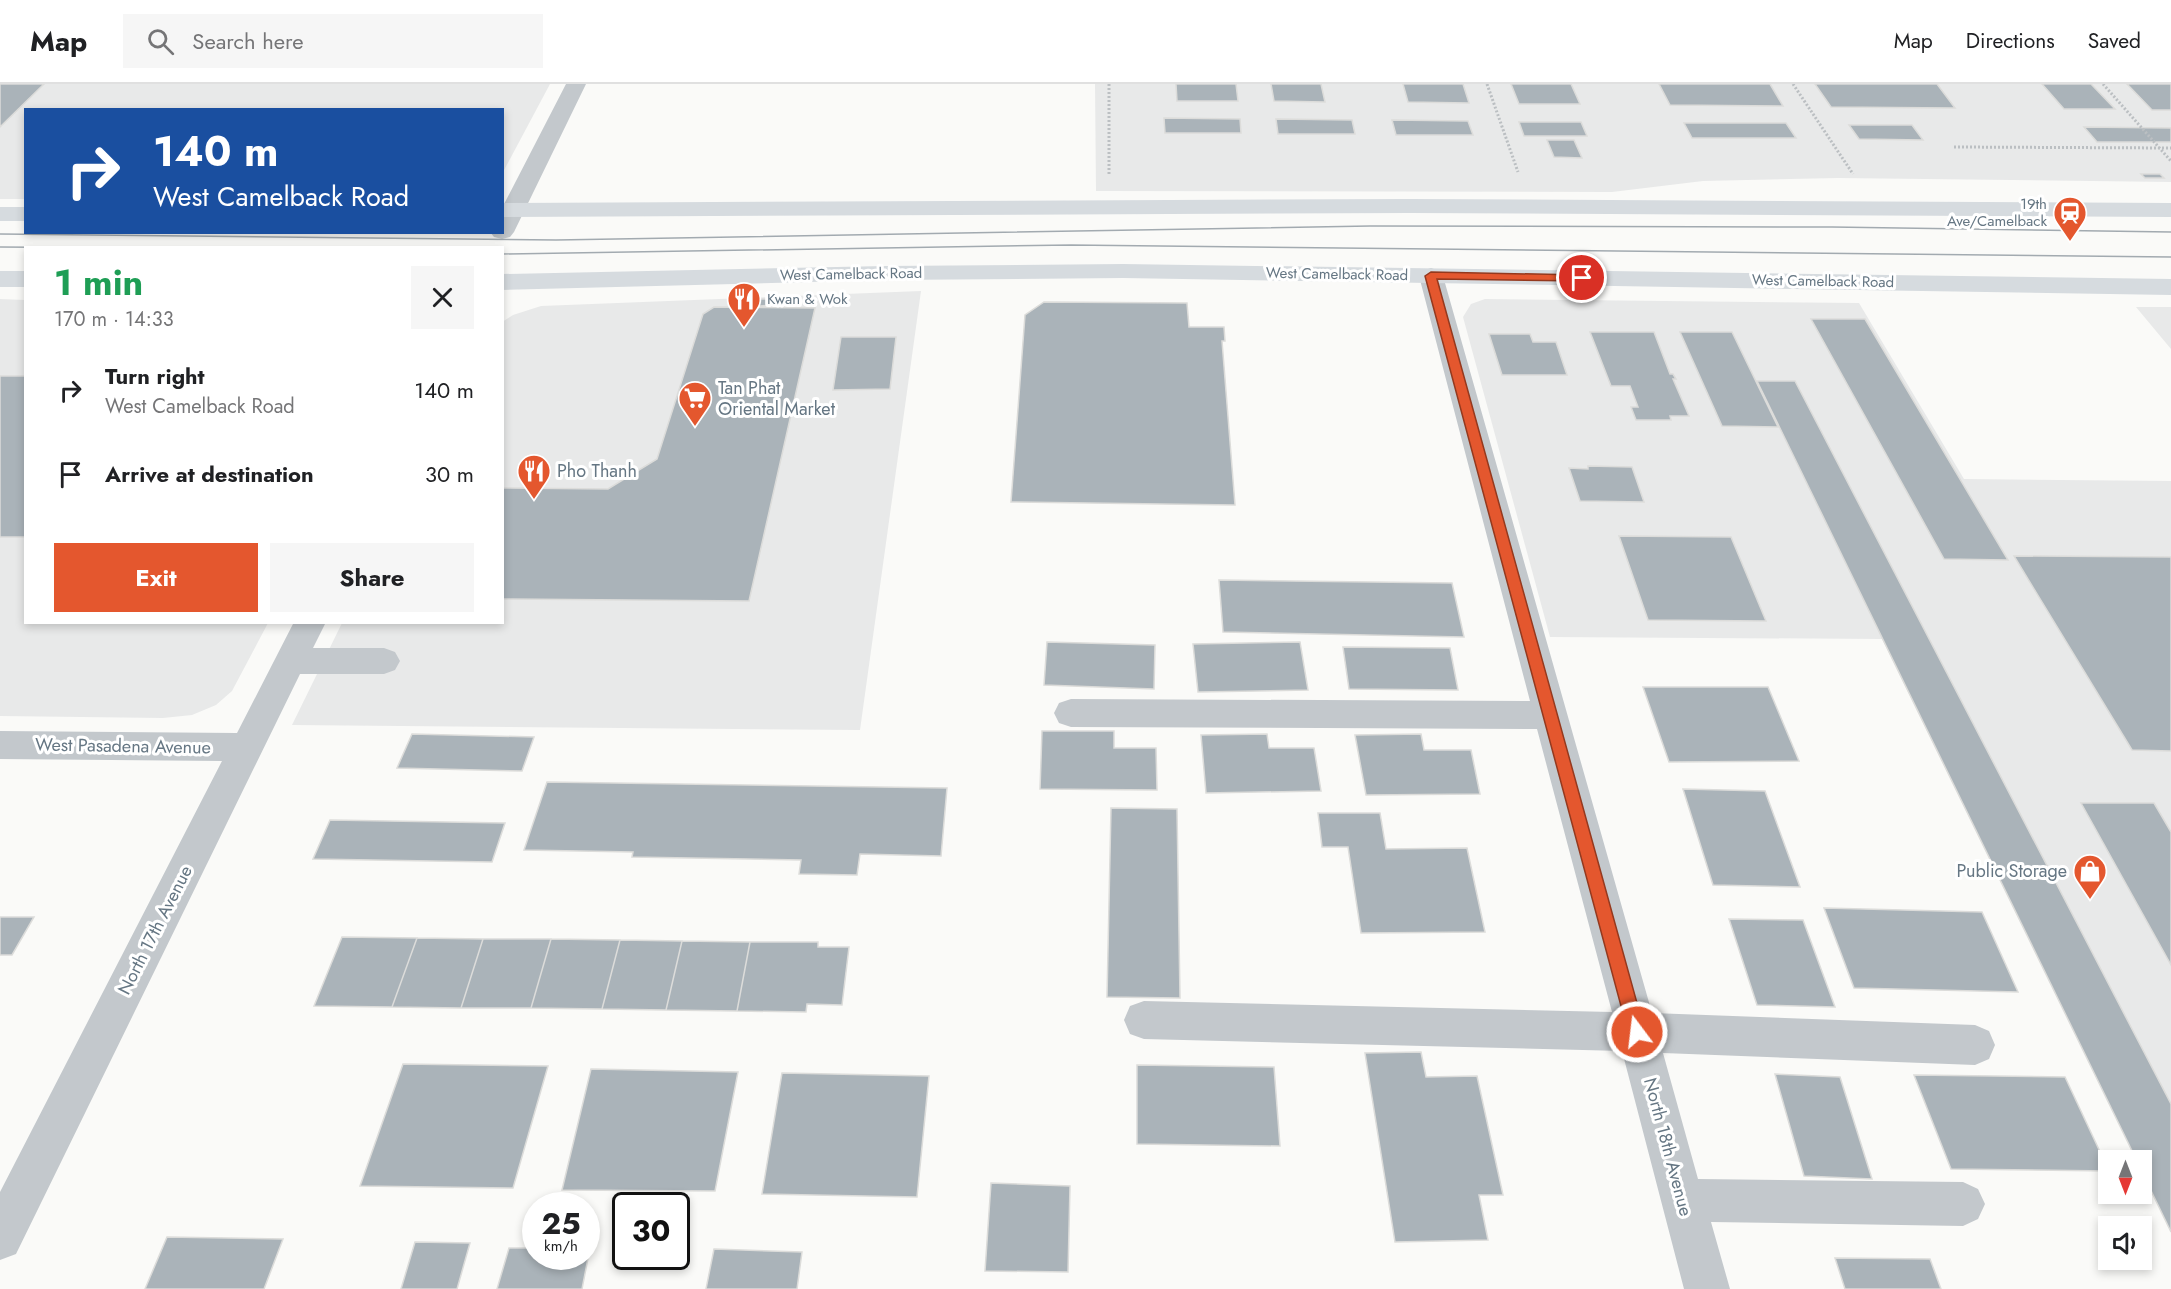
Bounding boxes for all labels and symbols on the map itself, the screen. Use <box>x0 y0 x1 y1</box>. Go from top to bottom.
place label: 19th Ave/Camelback <box>1947 193 2047 232</box>
station icon: 19th Ave/Camelback <box>2052 195 2088 242</box>
pin <box>1556 252 1607 303</box>
street label: West Camelback Road <box>780 262 922 286</box>
street label: West Camelback Road <box>1266 262 1408 286</box>
street label: West Camelback Road <box>1752 269 1894 293</box>
restaurant icon: Kwan & Wok <box>726 281 762 328</box>
place label: Kwan & Wok <box>767 288 848 310</box>
place label: Tan Phat Oriental Market <box>718 375 836 422</box>
supermarket icon: Tan Phat Oriental Market <box>677 380 713 427</box>
restaurant icon: Pho Thanh <box>516 453 552 500</box>
place label: Pho Thanh <box>557 458 637 484</box>
street label: West Pasadena Avenue <box>35 731 211 761</box>
shop icon: Public Storage <box>2072 853 2108 900</box>
place label: Public Storage <box>1957 858 2067 884</box>
street label: North 17th Avenue <box>111 861 199 999</box>
position arrow <box>1605 1000 1669 1064</box>
street label: North 18th Avenue <box>1637 1075 1699 1219</box>
north arrow <box>2098 1150 2152 1204</box>
speed limit sign: 30 <box>612 1192 690 1270</box>

